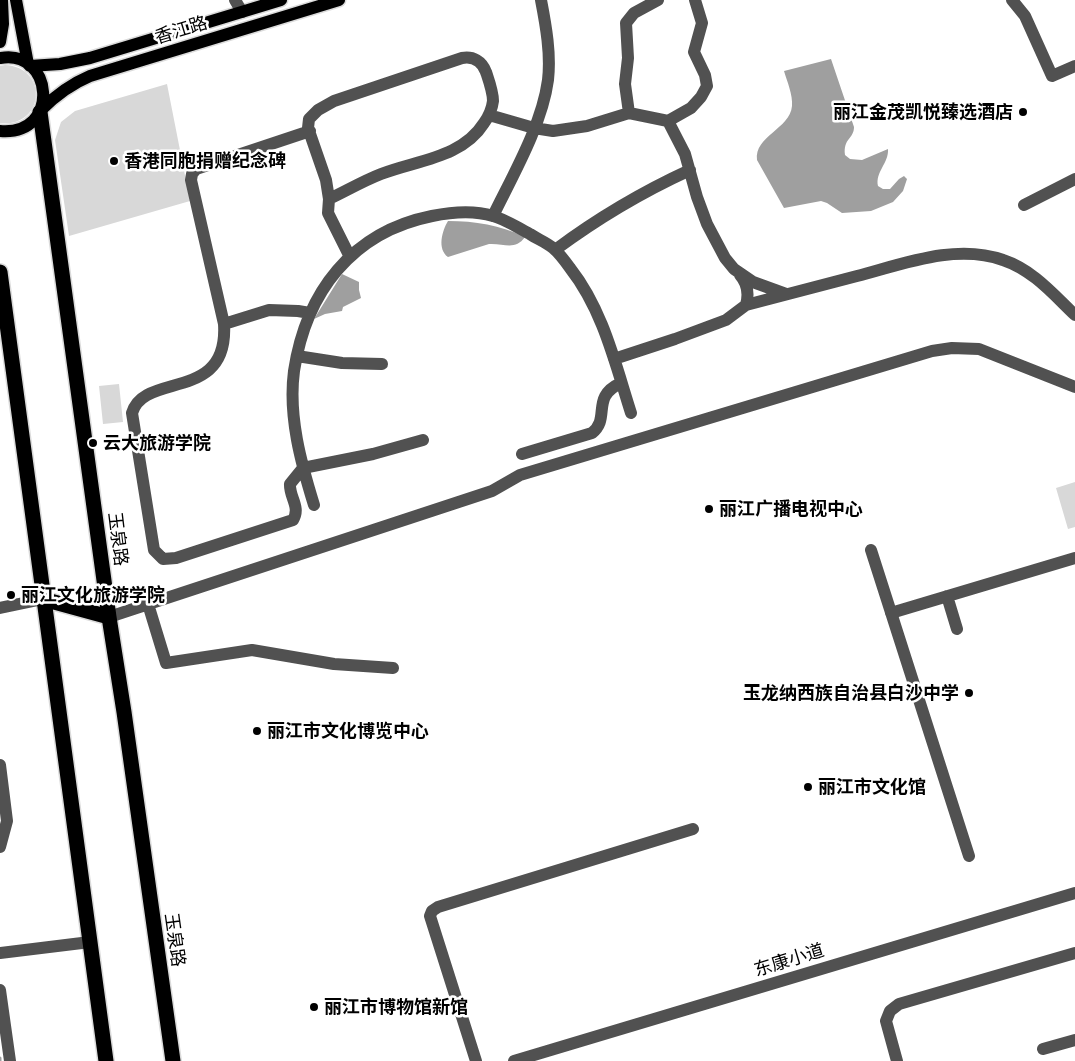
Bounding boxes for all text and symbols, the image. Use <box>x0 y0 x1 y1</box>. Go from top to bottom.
street label: 香江路 <box>152 12 210 48</box>
place label: 丽江金茂凯悦臻选酒店 <box>833 101 1013 123</box>
marker: 丽江金茂凯悦臻选酒店 <box>1017 106 1029 118</box>
place label: 香港同胞捐赠纪念碑 <box>124 150 286 172</box>
marker: 香港同胞捐赠纪念碑 <box>108 155 120 167</box>
place label: 云大旅游学院 <box>103 432 211 454</box>
marker: 云大旅游学院 <box>87 437 99 449</box>
place label: 丽江广播电视中心 <box>719 498 863 520</box>
marker: 丽江广播电视中心 <box>703 503 715 515</box>
street label: 玉泉路 <box>104 511 132 567</box>
place label: 丽江文化旅游学院 <box>21 584 165 606</box>
marker: 丽江文化旅游学院 <box>5 589 17 601</box>
place label: 玉龙纳西族自治县白沙中学 <box>743 682 959 704</box>
marker: 玉龙纳西族自治县白沙中学 <box>963 687 975 699</box>
place label: 丽江市文化博览中心 <box>267 720 429 742</box>
marker: 丽江市文化博览中心 <box>251 725 263 737</box>
place label: 丽江市文化馆 <box>818 776 926 798</box>
marker: 丽江市文化馆 <box>802 781 814 793</box>
street label: 玉泉路 <box>161 912 189 968</box>
street label: 东康小道 <box>751 939 827 981</box>
place label: 丽江市博物馆新馆 <box>324 996 468 1018</box>
marker: 丽江市博物馆新馆 <box>308 1001 320 1013</box>

